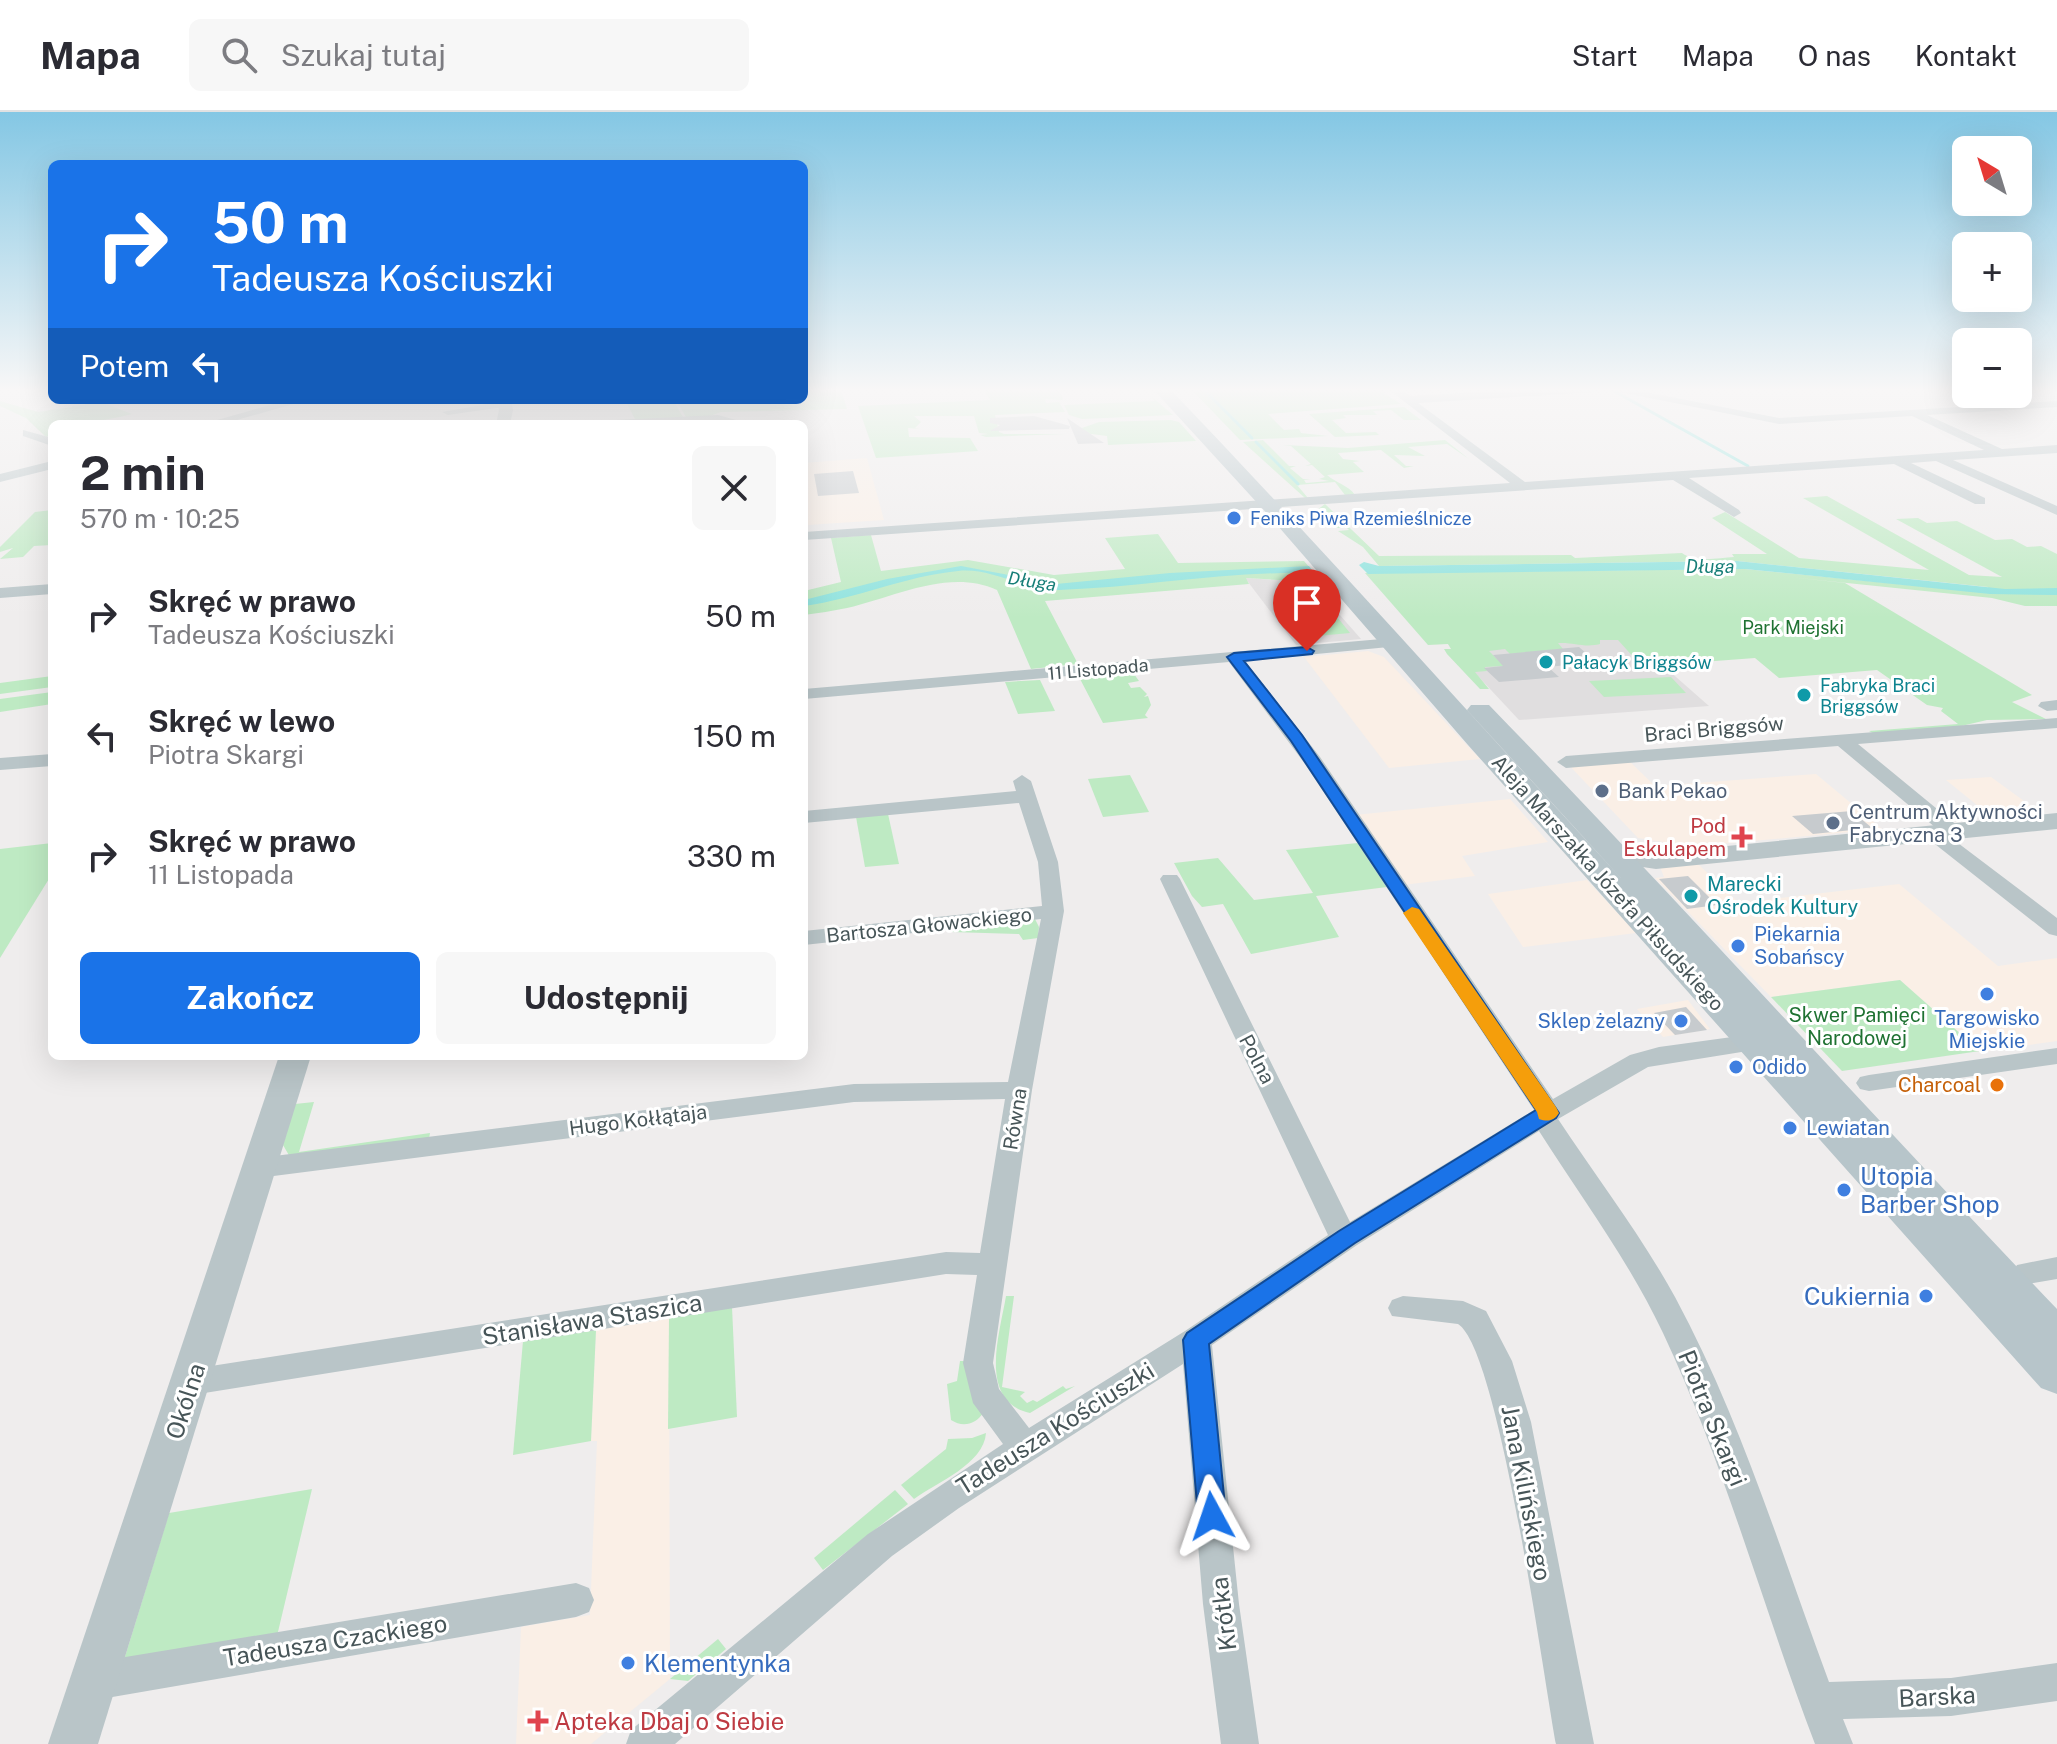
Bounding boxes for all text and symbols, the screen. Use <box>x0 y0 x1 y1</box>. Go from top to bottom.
search box <box>189 19 749 91</box>
text: Mapa <box>40 33 141 78</box>
icon: search <box>217 33 261 77</box>
text: Szukaj tutaj <box>281 37 446 73</box>
text: Start <box>1572 39 1638 72</box>
text: Mapa <box>1682 39 1754 72</box>
text: O nas <box>1798 39 1871 72</box>
text: Kontakt <box>1915 39 2017 72</box>
north arrow <box>1952 136 2032 216</box>
map controls <box>1952 136 2032 408</box>
text: 50 m <box>212 190 349 256</box>
icon: right <box>80 192 184 296</box>
button: + <box>1952 232 2032 312</box>
text: Tadeusza Kościuszki <box>212 257 554 299</box>
button: − <box>1952 328 2032 408</box>
icon: left <box>185 344 229 388</box>
text: Potem <box>80 348 169 384</box>
text: 2 min <box>80 444 206 501</box>
button: close <box>692 446 776 530</box>
text: 570 m · 10:25 <box>80 503 240 534</box>
place label: Feniks Piwa Rzemieślnicze <box>1250 508 1472 529</box>
marker: Feniks Piwa Rzemieślnicze <box>1225 509 1243 527</box>
water label: Długa <box>1686 556 1734 577</box>
water label: Długa <box>1006 567 1058 595</box>
pin <box>1273 569 1341 651</box>
icon: arrive <box>1285 581 1329 625</box>
text: Skręć w prawo <box>148 583 356 619</box>
icon: right <box>80 594 124 638</box>
text: 50 m <box>705 598 776 634</box>
park label: Park Miejski <box>1742 617 1844 638</box>
text: Tadeusza Kościuszki <box>148 619 395 650</box>
place label: Pałacyk Briggsów <box>1562 652 1712 673</box>
marker: Pałacyk Briggsów <box>1537 653 1555 671</box>
street label: 11 Listopada <box>1047 654 1149 684</box>
place label: Fabryka Braci Briggsów <box>1820 675 1935 717</box>
marker: Fabryka Braci Briggsów <box>1795 686 1813 704</box>
text: Skręć w lewo <box>148 703 335 739</box>
street label: Braci Briggsów <box>1643 711 1785 747</box>
icon: left <box>80 714 124 758</box>
text: 150 m <box>693 718 776 754</box>
text: Piotra Skargi <box>148 739 304 770</box>
street label: Aleja Marszałka Józefa Piłsudskiego <box>1487 750 1729 1016</box>
place label: Bank Pekao <box>1618 779 1727 803</box>
marker: Bank Pekao <box>1593 782 1611 800</box>
place label: Centrum Aktywności Fabryczna 3 <box>1849 800 2043 847</box>
place label: Pod Eskulapem <box>1623 814 1726 861</box>
marker: Centrum Aktywności Fabryczna 3 <box>1824 814 1842 832</box>
text: Skręć w prawo <box>148 823 356 859</box>
marker: Pod Eskulapem <box>1733 828 1751 846</box>
icon: right <box>80 834 124 878</box>
text: 330 m <box>687 838 776 874</box>
text: 11 Listopada <box>148 859 294 890</box>
place label: Marecki Ośrodek Kultury <box>1707 872 1859 919</box>
marker: Marecki Ośrodek Kultury <box>1682 887 1700 905</box>
street label: Bartosza Głowackiego <box>825 902 1033 948</box>
place label: Piekarnia Sobańscy <box>1754 922 1845 969</box>
marker: Piekarnia Sobańscy <box>1729 937 1747 955</box>
button: Zakończ <box>80 952 420 1044</box>
button: Udostępnij <box>436 952 776 1044</box>
marker: Targowisko Miejskie <box>1978 985 1996 1003</box>
park label: Skwer Pamięci Narodowej <box>1788 1003 1926 1050</box>
place label: Targowisko Miejskie <box>1934 1006 2040 1053</box>
place label: Sklep żelazny <box>1537 1009 1665 1033</box>
marker: Sklep żelazny <box>1672 1012 1690 1030</box>
street label: Polna <box>1234 1030 1280 1088</box>
place label: Odido <box>1752 1055 1807 1079</box>
marker: Odido <box>1727 1058 1745 1076</box>
place label: Charcoal <box>1898 1073 1981 1097</box>
marker: Charcoal <box>1988 1076 2006 1094</box>
street label: Równa <box>998 1086 1032 1152</box>
street label: Hugo Kołłątaja <box>568 1100 708 1140</box>
place label: Lewiatan <box>1806 1116 1890 1140</box>
marker: Lewiatan <box>1781 1119 1799 1137</box>
place label: Utopia Barber Shop <box>1860 1162 2000 1218</box>
marker: Utopia Barber Shop <box>1835 1181 1853 1199</box>
place label: Cukiernia <box>1804 1282 1910 1310</box>
marker: Cukiernia <box>1917 1287 1935 1305</box>
street label: Stanisława Staszica <box>480 1288 704 1350</box>
street label: Piotra Skargi <box>1673 1346 1753 1490</box>
street label: Tadeusza Kościuszki <box>951 1356 1159 1500</box>
street label: Okólna <box>160 1360 210 1442</box>
street label: Jana Kilińskiego <box>1496 1403 1558 1583</box>
position arrow <box>1170 1474 1254 1558</box>
street label: Krótka <box>1205 1575 1241 1653</box>
street label: Tadeusza Czackiego <box>221 1608 449 1672</box>
place label: Klementynka <box>644 1649 791 1677</box>
marker: Klementynka <box>619 1654 637 1672</box>
street label: Barska <box>1898 1680 1976 1712</box>
place label: Apteka Dbaj o Siebie <box>554 1707 784 1735</box>
marker: Apteka Dbaj o Siebie <box>529 1712 547 1730</box>

